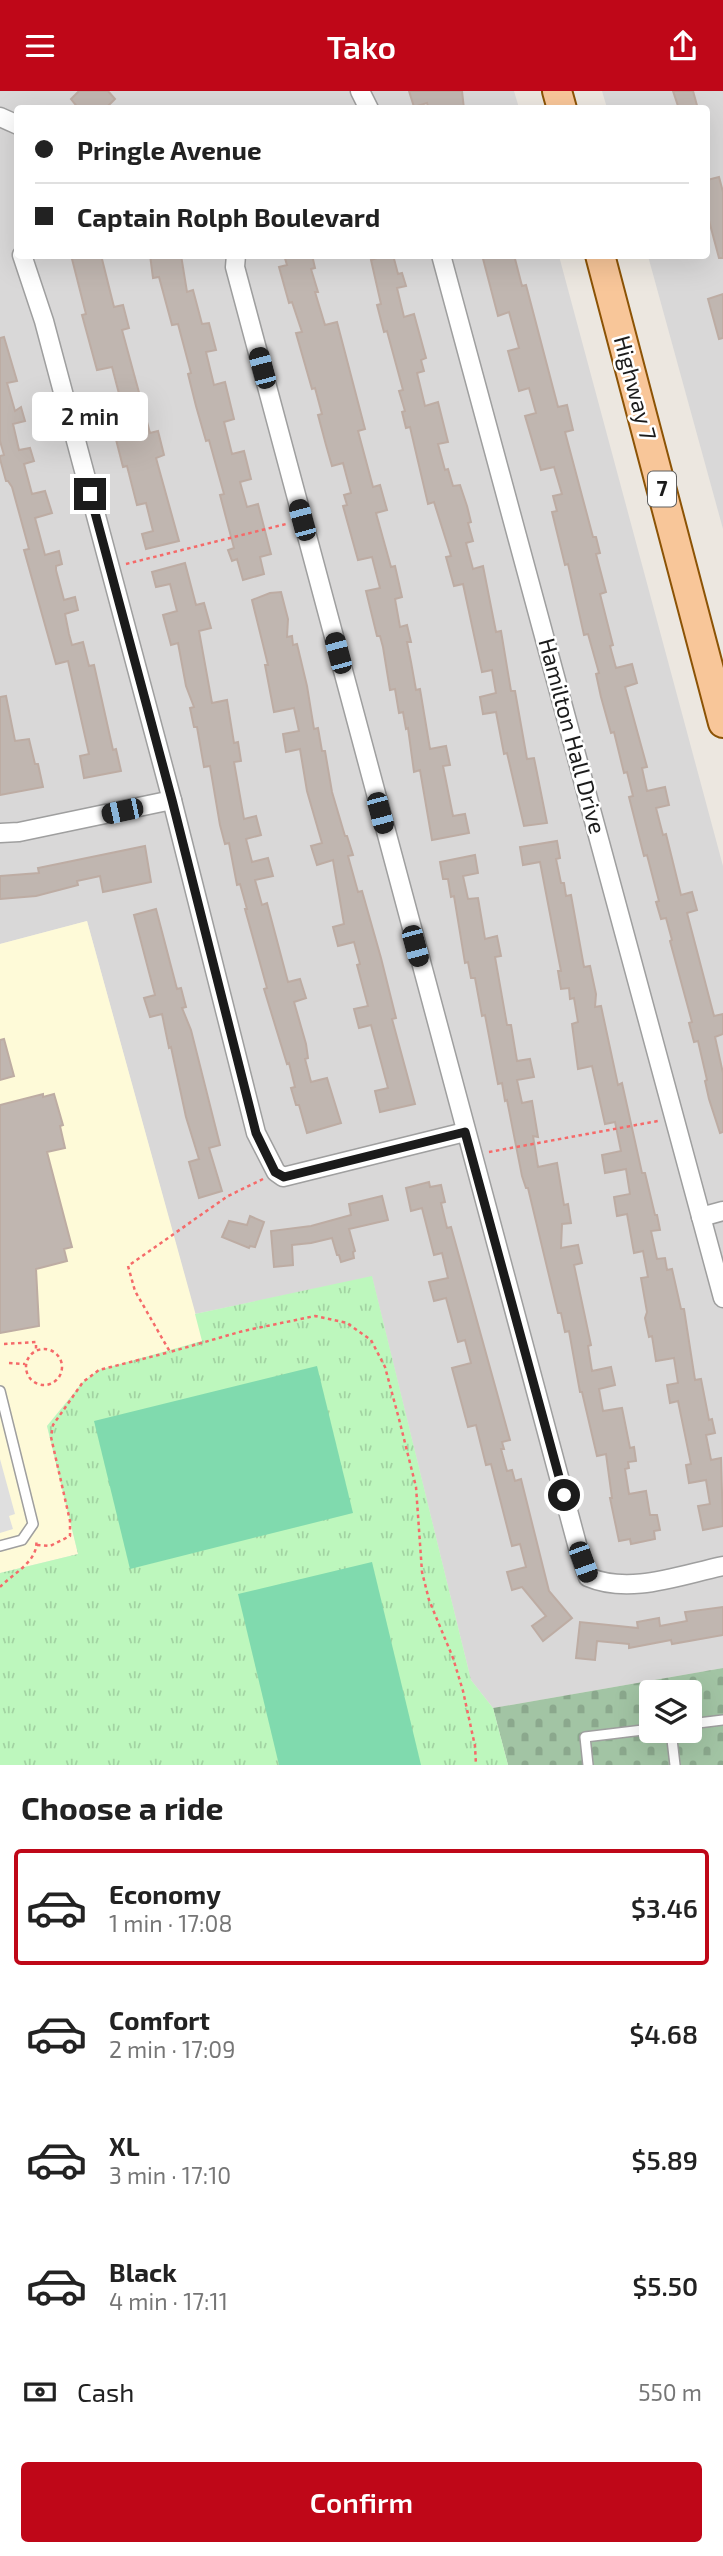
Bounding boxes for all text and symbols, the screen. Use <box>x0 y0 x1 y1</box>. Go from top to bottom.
icon: menu <box>21 27 59 65</box>
text: Tako <box>327 27 396 65</box>
icon: share <box>664 27 702 65</box>
text: Pringle Avenue <box>77 134 262 165</box>
text: Captain Rolph Boulevard <box>77 201 380 232</box>
street label: Highway 7 <box>609 332 663 443</box>
car <box>247 345 278 391</box>
callout: 2 min <box>32 393 148 441</box>
text: 2 min <box>61 402 119 430</box>
road number: 7 <box>648 471 676 507</box>
route end <box>74 478 106 510</box>
car <box>287 497 318 543</box>
car <box>323 630 354 676</box>
street label: Hamilton Hall Drive <box>533 635 613 837</box>
car <box>365 790 396 836</box>
car <box>100 796 145 826</box>
car <box>400 923 431 969</box>
route start <box>548 1479 580 1511</box>
car <box>566 1539 601 1585</box>
map controls <box>639 1680 702 1743</box>
button: layers <box>639 1680 702 1743</box>
text: Choose a ride <box>21 1788 224 1826</box>
icon: car <box>25 1876 88 1939</box>
text: Economy <box>109 1878 221 1909</box>
text: $3.46 <box>631 1892 698 1923</box>
text: 1 min · 17:08 <box>109 1909 232 1937</box>
icon: car <box>25 2002 88 2065</box>
text: Comfort <box>109 2004 210 2035</box>
text: $4.68 <box>629 2018 698 2049</box>
text: 2 min · 17:09 <box>109 2035 235 2063</box>
icon: car <box>25 2128 88 2191</box>
text: XL <box>109 2130 140 2161</box>
text: $5.89 <box>632 2144 698 2175</box>
text: 3 min · 17:10 <box>109 2161 231 2189</box>
icon: car <box>25 2254 88 2317</box>
text: Black <box>109 2256 177 2287</box>
text: $5.50 <box>632 2270 698 2301</box>
text: 4 min · 17:11 <box>109 2287 228 2315</box>
icon: cash <box>21 2373 59 2411</box>
text: Cash <box>77 2376 134 2407</box>
text: 550 m <box>638 2378 702 2406</box>
button: Confirm <box>21 2462 702 2542</box>

